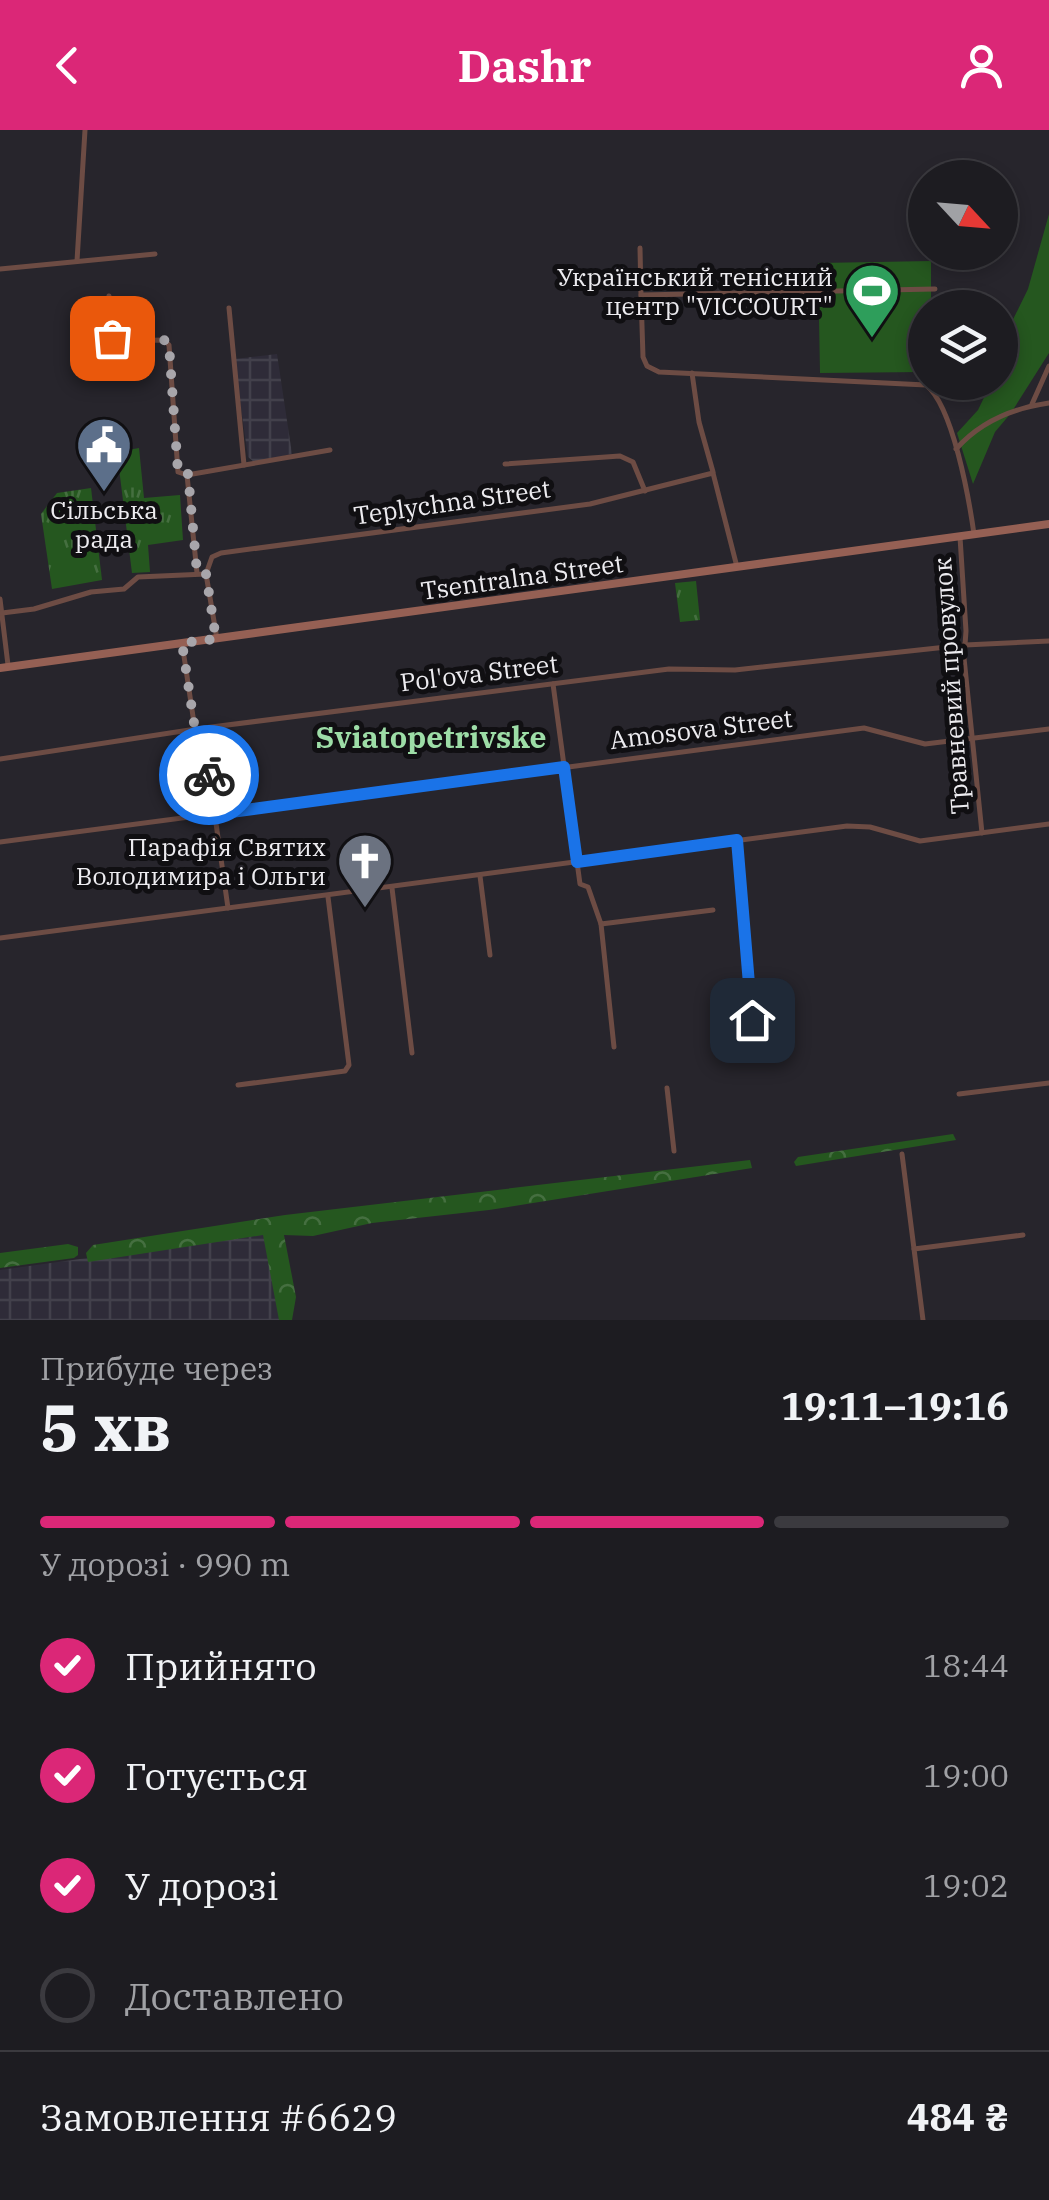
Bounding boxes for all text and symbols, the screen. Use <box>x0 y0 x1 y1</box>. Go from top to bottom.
text: Dashr <box>457 36 592 94</box>
icon: back <box>40 38 95 93</box>
icon: person <box>954 38 1009 93</box>
north arrow <box>908 160 1018 270</box>
map controls <box>908 160 1018 400</box>
place label: Український тенісний центр "VICCOURT" <box>557 260 833 322</box>
sports icon: Український тенісний центр "VICCOURT" <box>842 261 902 340</box>
button: layers <box>908 290 1018 400</box>
pin <box>70 296 155 381</box>
icon: bag <box>85 311 140 366</box>
public building icon: Сільська рада <box>74 415 134 494</box>
street label: Teplychna Street <box>351 471 553 532</box>
place label: Сільська рада <box>50 493 158 555</box>
street label: Tsentralna Street <box>419 546 625 607</box>
street label: Травневий провулок <box>925 556 976 816</box>
street label: Pol'ova Street <box>398 646 560 699</box>
street label: Amosova Street <box>608 701 794 756</box>
district label: Sviatopetrivske <box>316 717 546 756</box>
courier <box>159 725 259 825</box>
icon: bike <box>182 748 237 803</box>
place label: Парафія Святих Володимира і Ольги <box>76 830 326 892</box>
church icon: Парафія Святих Володимира і Ольги <box>335 831 395 910</box>
pin <box>710 978 795 1063</box>
icon: home <box>725 993 780 1048</box>
text: Прибуде через <box>40 1347 273 1389</box>
text: 19:11–19:16 <box>781 1381 1009 1430</box>
text: 5 хв <box>40 1384 171 1469</box>
text: У дорозі · 990 m <box>40 1543 290 1585</box>
icon: check <box>40 1638 95 1693</box>
text: Прийнято <box>125 1641 317 1690</box>
text: 18:44 <box>923 1644 1009 1686</box>
icon: check <box>40 1748 95 1803</box>
text: Готується <box>125 1751 308 1800</box>
text: 19:00 <box>923 1754 1009 1796</box>
icon: check <box>40 1858 95 1913</box>
text: У дорозі <box>125 1861 279 1910</box>
text: 19:02 <box>923 1864 1009 1906</box>
text: Доставлено <box>125 1971 344 2020</box>
text: Замовлення #6629 <box>40 2092 397 2141</box>
text: 484 ₴ <box>907 2092 1009 2141</box>

